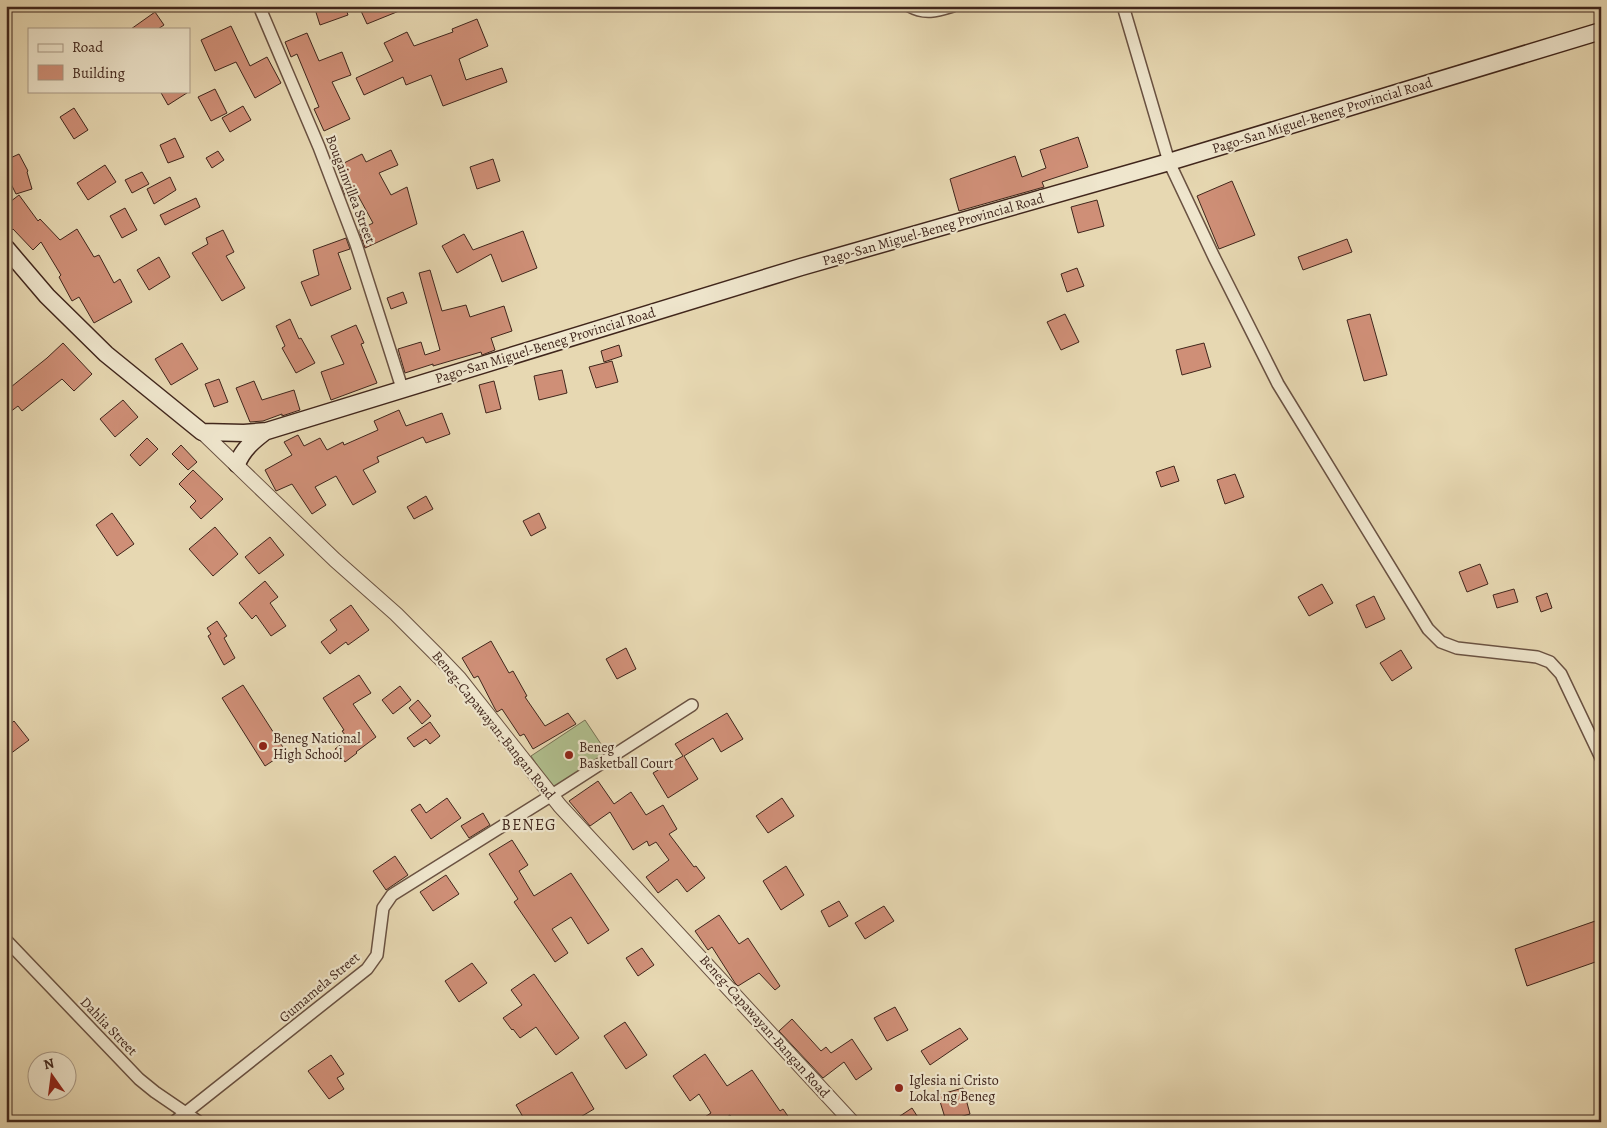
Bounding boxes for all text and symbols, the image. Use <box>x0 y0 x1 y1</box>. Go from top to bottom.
legend <box>28 28 190 92</box>
text: Road <box>72 37 104 57</box>
text: Building <box>72 63 125 83</box>
street label: Pago-San Miguel-Beneg Provincial Road <box>1210 73 1435 158</box>
street label: Bougainvillea Street <box>321 132 380 246</box>
street label: Pago-San Miguel-Beneg Provincial Road <box>820 189 1046 270</box>
street label: Pago-San Miguel-Beneg Provincial Road <box>433 303 658 388</box>
street label: Beneg-Capawayan-Bangan Road <box>428 647 560 804</box>
place label: Beneg National High School <box>273 729 361 764</box>
place label: Beneg Basketball Court <box>579 738 674 773</box>
marker: Beneg National High School <box>257 740 269 752</box>
marker: Beneg Basketball Court <box>563 749 575 761</box>
district label: BENEG <box>501 814 557 836</box>
street label: Gumamela Street <box>275 948 364 1027</box>
street label: Beneg-Capawayan-Bangan Road <box>695 951 834 1102</box>
street label: Dahlia Street <box>76 993 142 1060</box>
north arrow <box>28 1050 78 1100</box>
text: N <box>42 1053 56 1074</box>
place label: Iglesia ni Cristo Lokal ng Beneg <box>909 1071 999 1106</box>
marker: Iglesia ni Cristo Lokal ng Beneg <box>893 1082 905 1094</box>

